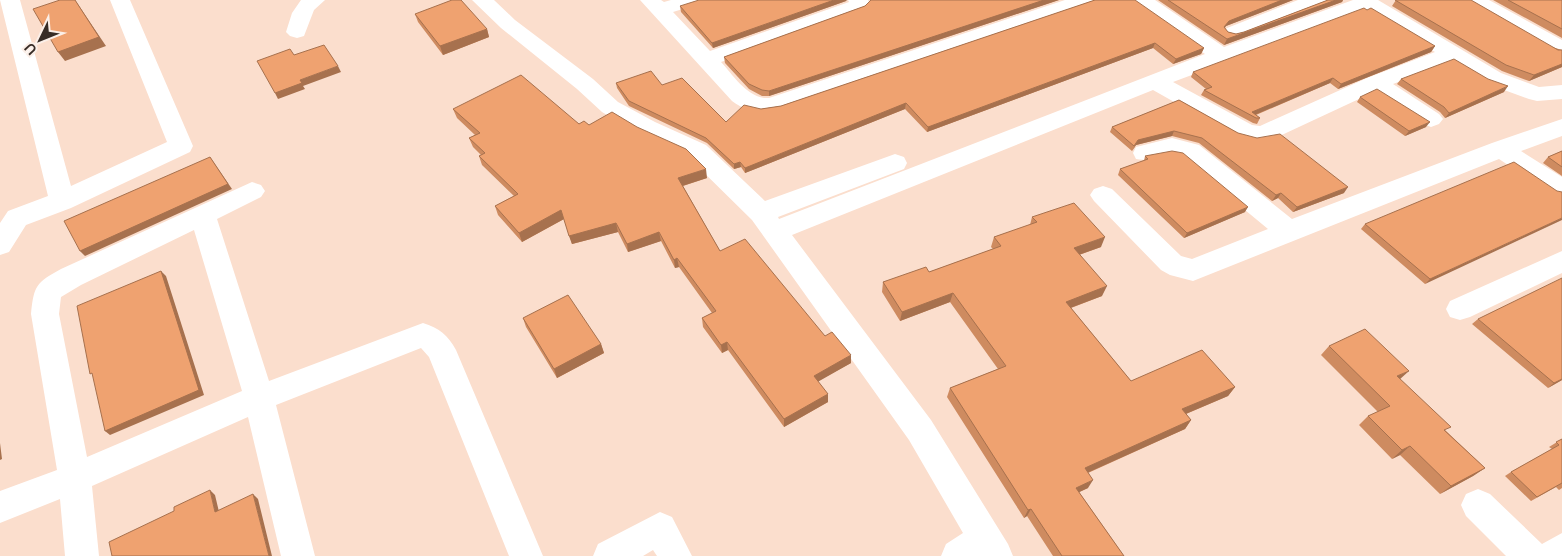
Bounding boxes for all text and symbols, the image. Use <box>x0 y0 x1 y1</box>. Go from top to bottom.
north arrow <box>15 15 65 65</box>
text: U <box>20 40 40 59</box>

